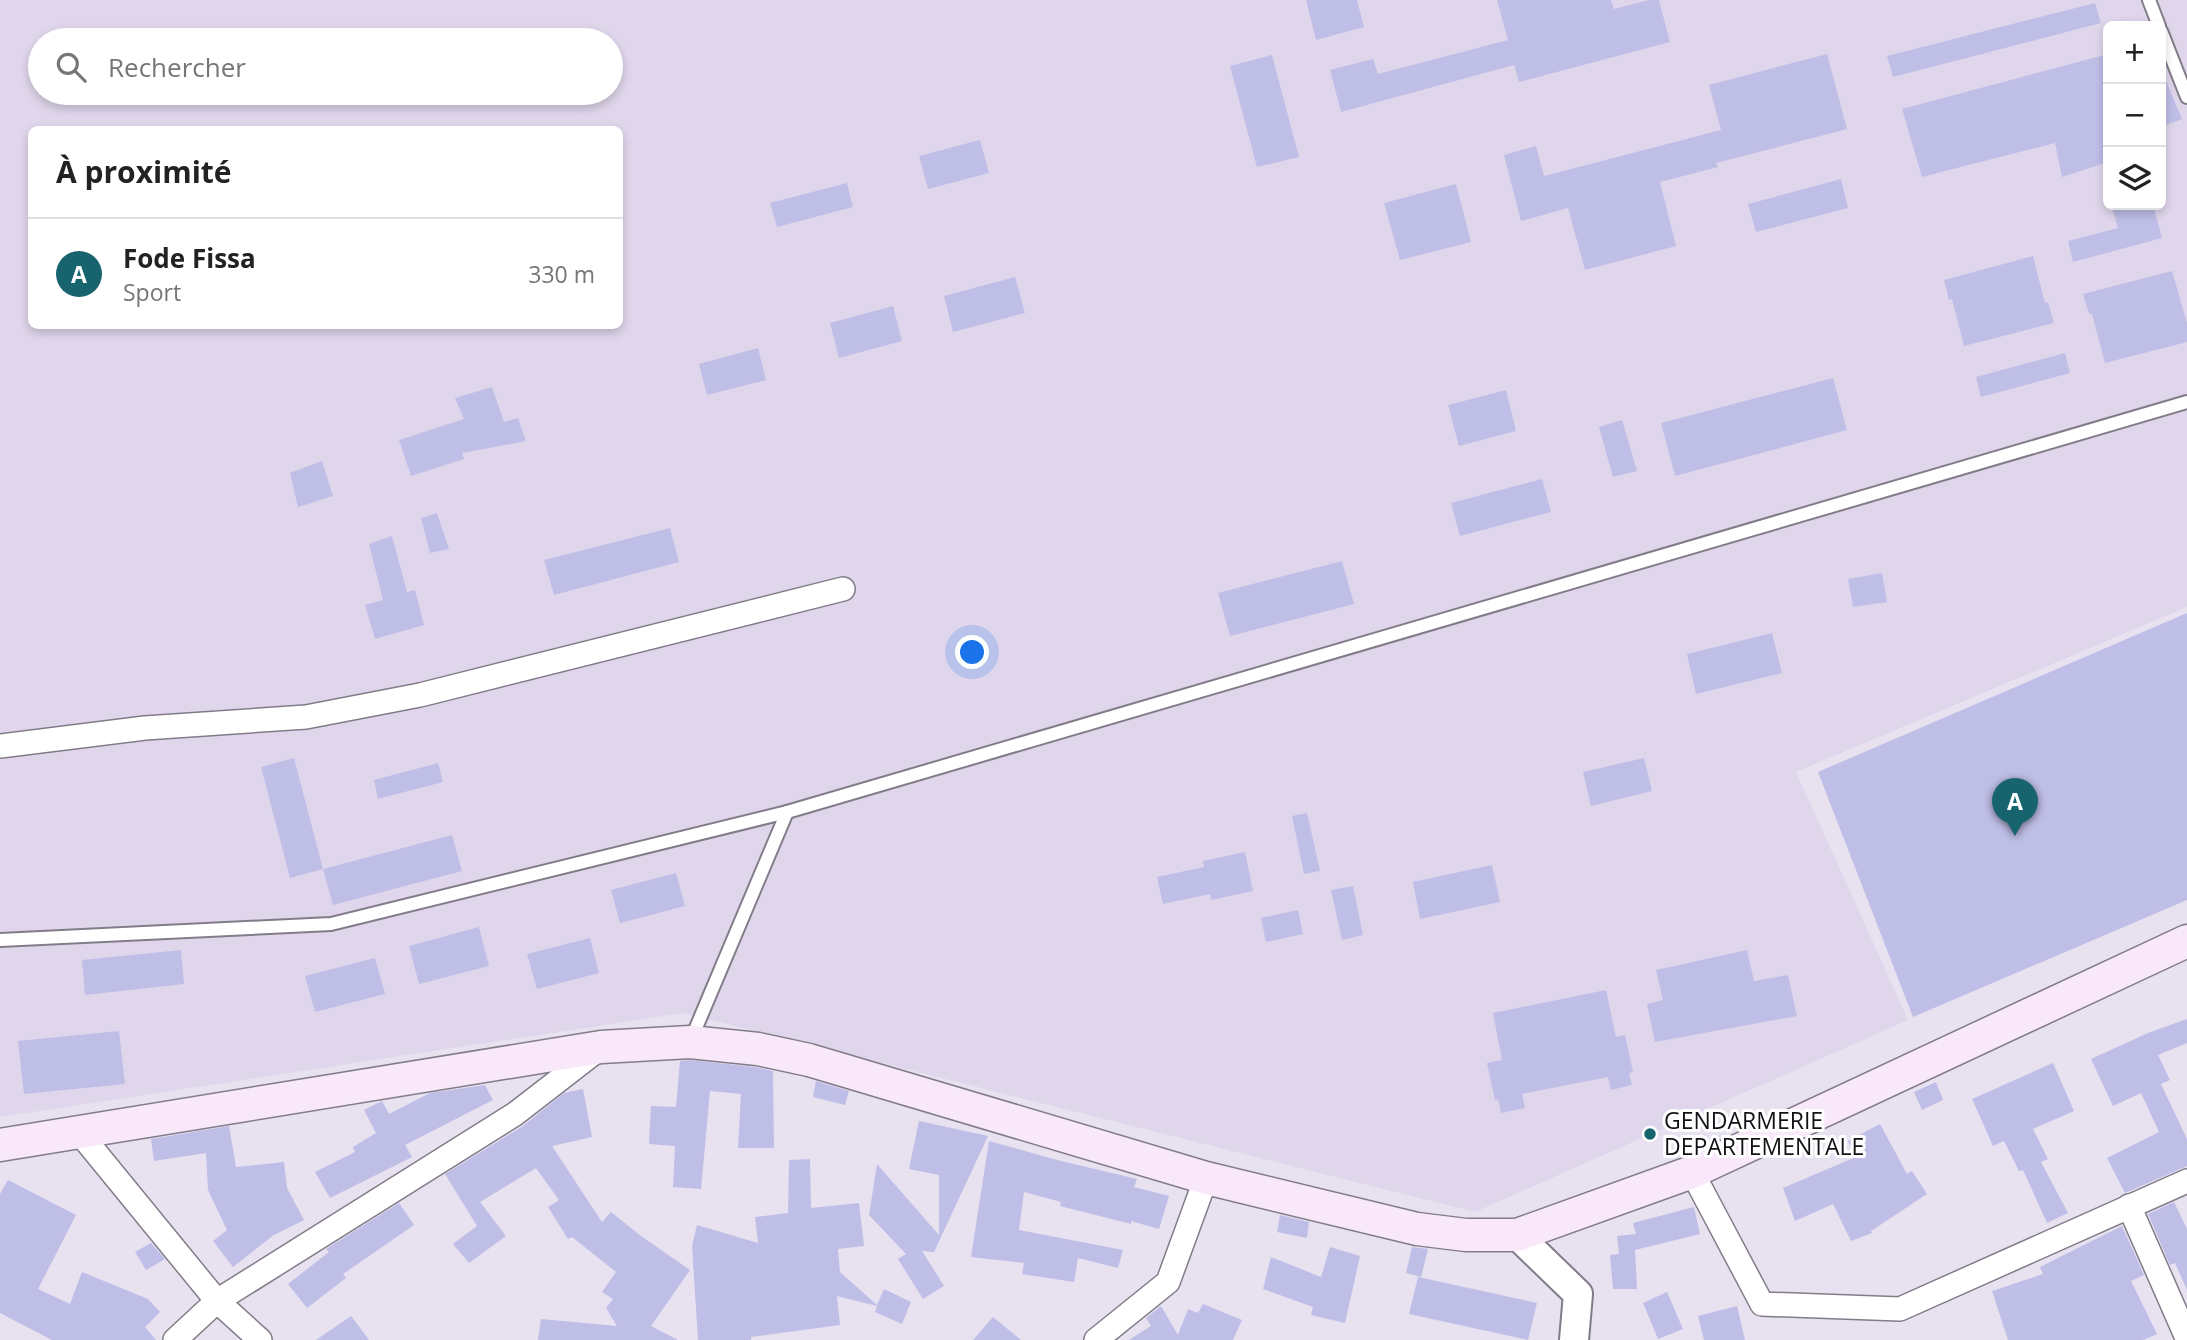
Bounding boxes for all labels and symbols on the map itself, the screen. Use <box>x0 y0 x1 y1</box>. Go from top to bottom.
your location <box>955 635 989 669</box>
pin: A <box>1992 778 2038 836</box>
place label: GENDARMERIE DEPARTEMENTALE <box>1664 1104 1864 1162</box>
marker: GENDARMERIE DEPARTEMENTALE <box>1642 1126 1658 1142</box>

